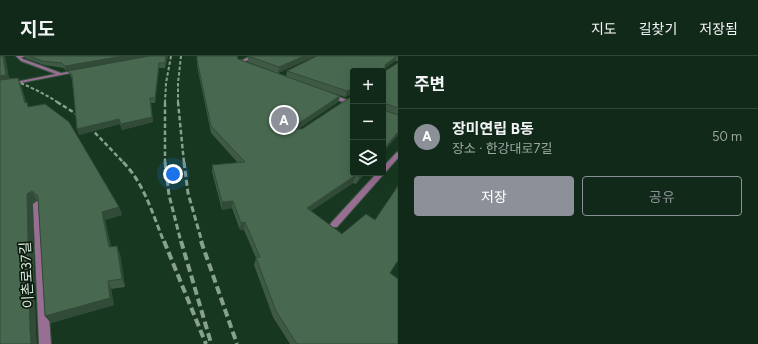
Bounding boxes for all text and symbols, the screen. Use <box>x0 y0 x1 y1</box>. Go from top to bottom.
text: 지도 <box>20 18 55 41</box>
text: 지도 <box>591 21 617 38</box>
text: 길찾기 <box>639 21 677 38</box>
text: 저장됨 <box>699 21 738 38</box>
map controls <box>350 68 386 176</box>
button: + <box>350 68 386 104</box>
text: 주변 <box>414 74 445 94</box>
button: − <box>350 104 386 140</box>
pin: A <box>271 105 297 135</box>
text: 장미연립 B동 <box>452 120 534 138</box>
text: A <box>422 129 432 144</box>
text: 50 m <box>712 129 742 144</box>
button: layers <box>350 140 386 176</box>
text: 장소 · 한강대로7길 <box>452 141 552 156</box>
your location <box>163 164 183 184</box>
button: 저장 <box>414 176 574 216</box>
button: 공유 <box>582 176 742 216</box>
street label: 이촌로37길 <box>17 241 37 309</box>

